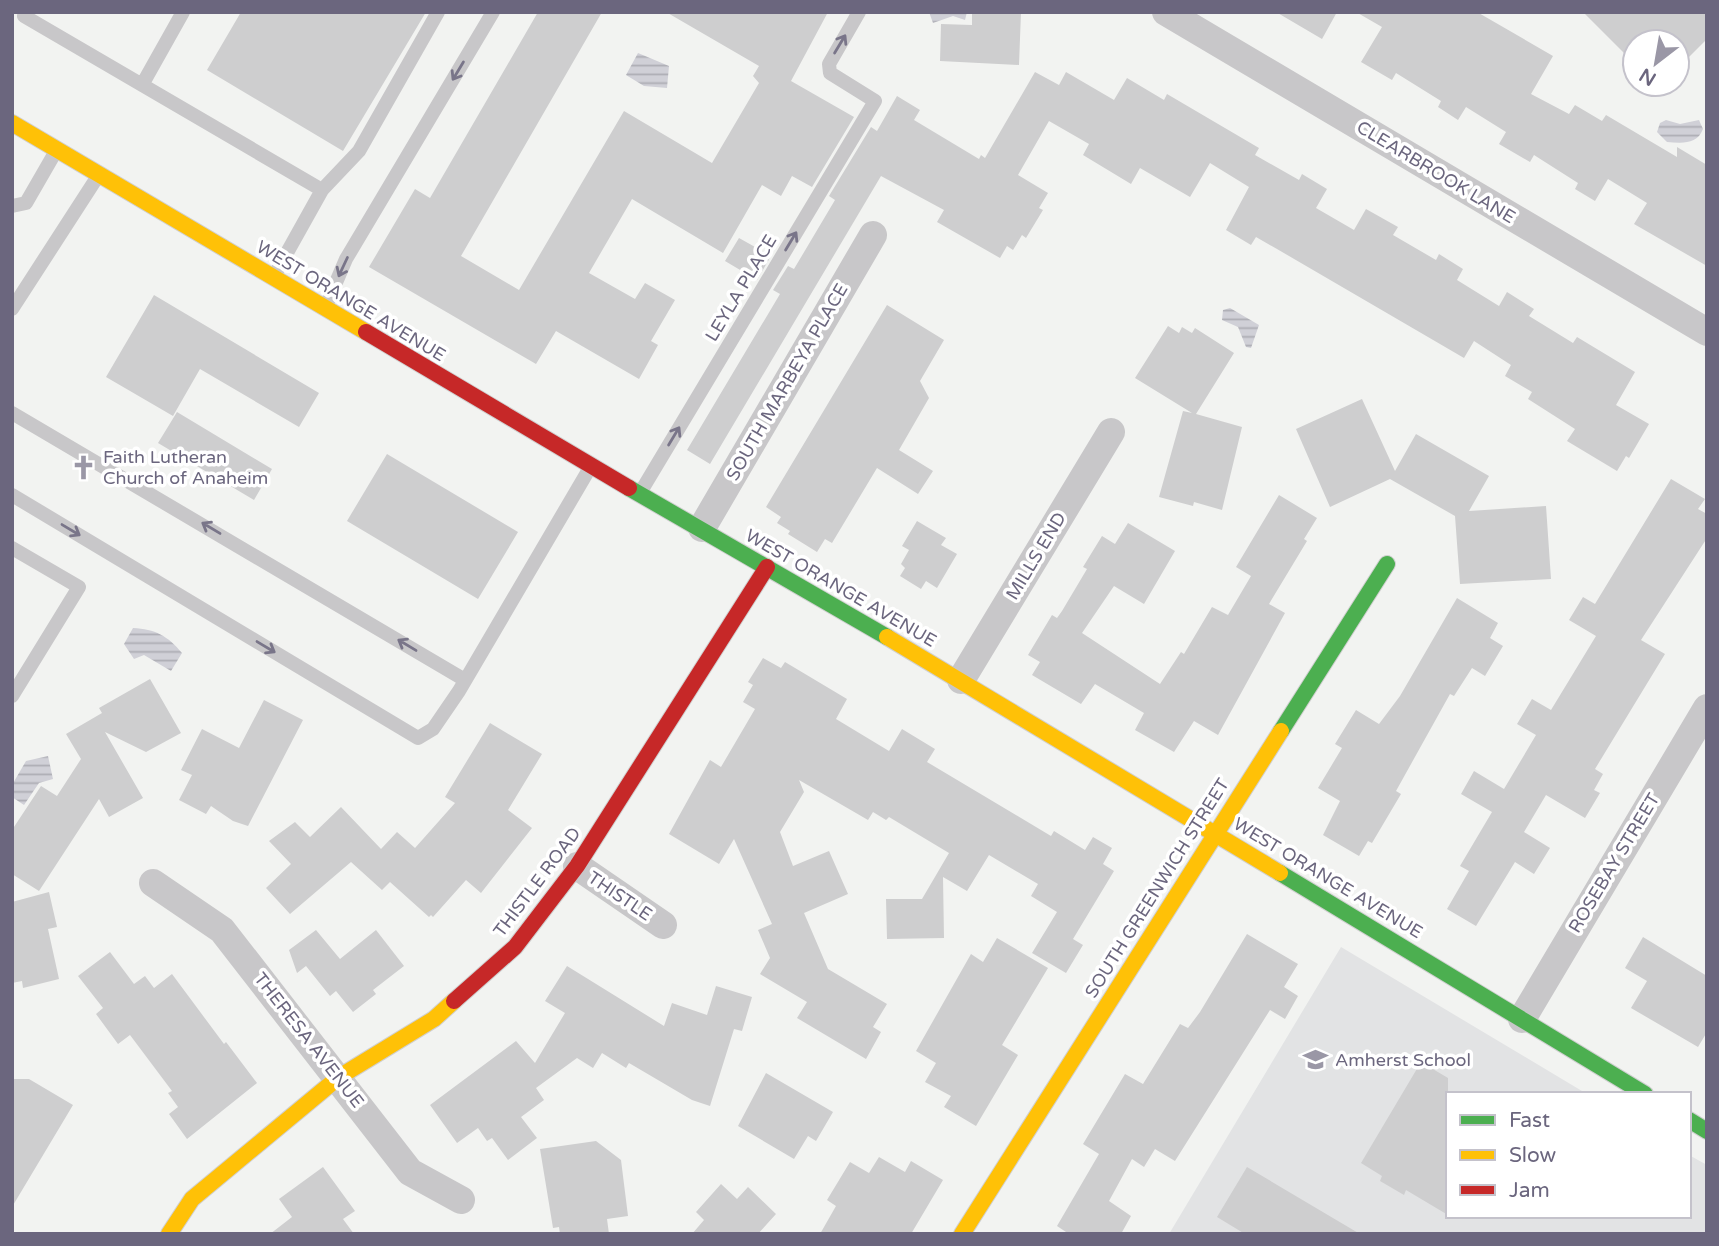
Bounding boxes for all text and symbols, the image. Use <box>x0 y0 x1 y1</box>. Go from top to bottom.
north arrow <box>1621 28 1691 98</box>
one-way arrow <box>834 34 848 54</box>
one-way arrow <box>451 60 465 80</box>
text: N <box>1636 63 1660 90</box>
street label: CLEARBROOK LANE <box>1353 116 1519 228</box>
street label: LEYLA PLACE <box>700 231 782 345</box>
one-way arrow <box>784 231 798 251</box>
street label: WEST ORANGE AVENUE <box>252 236 450 366</box>
one-way arrow <box>336 256 349 277</box>
street label: SOUTH MARBEYA PLACE <box>721 280 853 484</box>
one-way arrow <box>667 426 681 446</box>
place label: Faith Lutheran Church of Anaheim <box>103 446 268 489</box>
church icon: Faith Lutheran Church of Anaheim <box>69 453 97 481</box>
street label: MILLS END <box>1001 508 1071 604</box>
one-way arrow <box>202 521 222 535</box>
one-way arrow <box>60 524 80 538</box>
street label: WEST ORANGE AVENUE <box>742 524 940 652</box>
one-way arrow <box>397 638 417 652</box>
one-way arrow <box>256 640 276 654</box>
street label: SOUTH GREENWICH STREET <box>1080 774 1234 1002</box>
street label: ROSEBAY STREET <box>1564 789 1664 937</box>
street label: WEST ORANGE AVENUE <box>1229 813 1427 943</box>
street label: THISTLE ROAD <box>489 823 585 941</box>
street label: THISTLE <box>584 866 656 926</box>
street label: THERESA AVENUE <box>249 968 369 1112</box>
school or university icon: Amherst School <box>1301 1046 1329 1074</box>
place label: Amherst School <box>1335 1049 1471 1071</box>
legend <box>1446 1092 1691 1218</box>
text: Fast <box>1509 1108 1550 1133</box>
text: Slow <box>1509 1143 1557 1168</box>
text: Jam <box>1509 1178 1550 1203</box>

